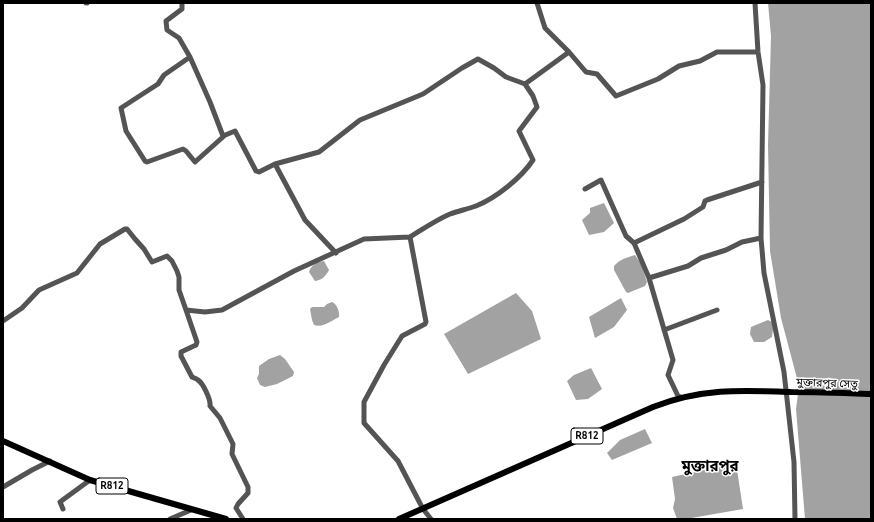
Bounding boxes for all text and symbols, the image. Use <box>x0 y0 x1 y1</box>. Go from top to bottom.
street label: মুক্তারপুর সেতু <box>796 375 858 391</box>
road number: R812 <box>571 428 603 444</box>
district label: মুক্তারপুর <box>681 457 739 475</box>
road number: R812 <box>96 478 128 494</box>

